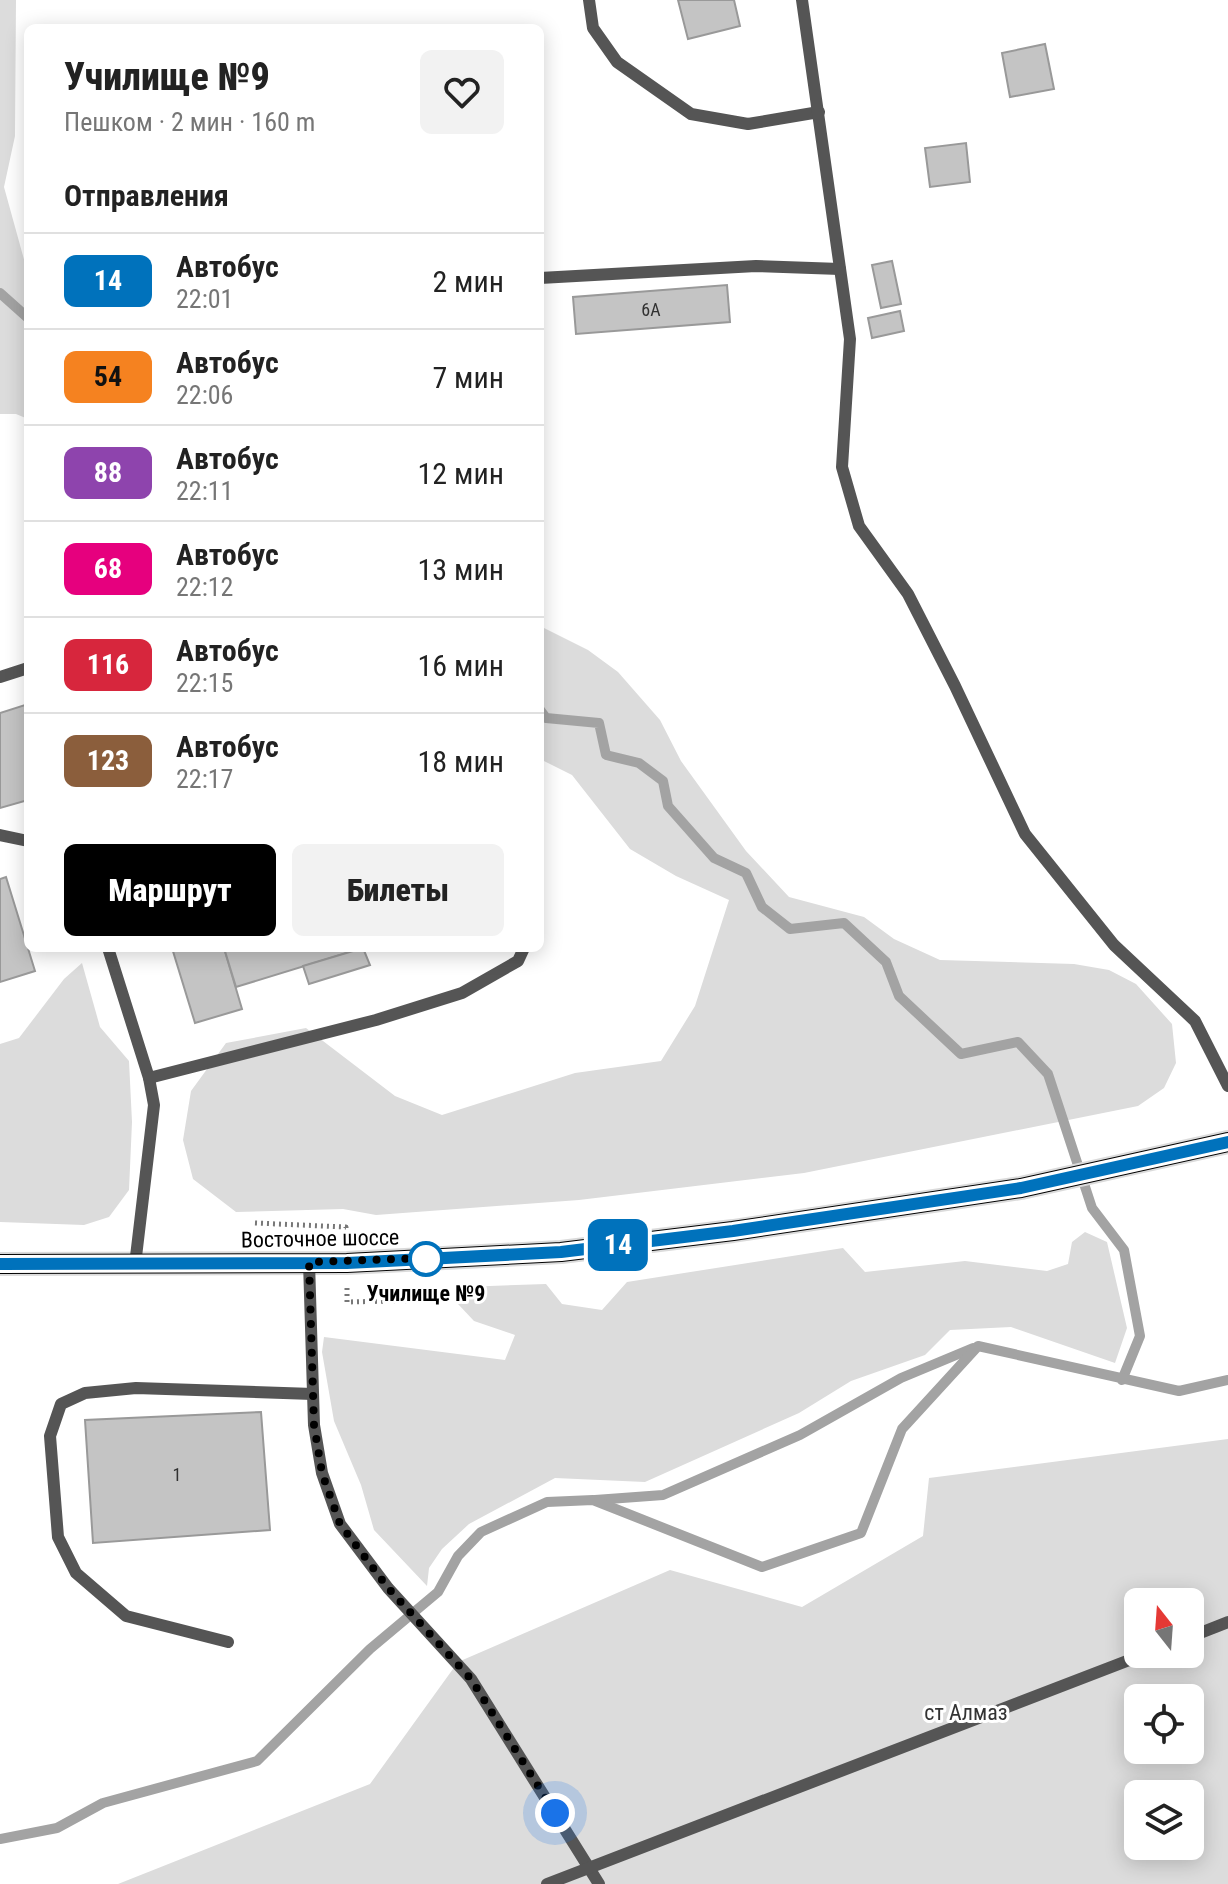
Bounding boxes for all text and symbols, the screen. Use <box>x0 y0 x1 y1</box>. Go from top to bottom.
button: heart <box>420 50 504 134</box>
text: Училище №9 <box>64 55 270 99</box>
text: Пешком · 2 мин · 160 m <box>64 107 315 137</box>
text: Отправления <box>64 178 229 213</box>
text: Автобус <box>176 249 279 284</box>
text: 14 <box>94 264 122 297</box>
text: 2 мин <box>432 264 504 299</box>
text: 22:01 <box>176 284 233 314</box>
house number: 6А <box>641 299 661 320</box>
text: Автобус <box>176 345 279 380</box>
text: 54 <box>94 360 122 393</box>
text: 7 мин <box>432 360 504 395</box>
text: 22:06 <box>176 380 233 410</box>
text: Автобус <box>176 441 279 476</box>
text: 88 <box>94 456 122 489</box>
text: 12 мин <box>418 456 504 491</box>
text: 22:11 <box>176 476 233 506</box>
text: Автобус <box>176 537 279 572</box>
text: 68 <box>94 552 122 585</box>
text: 13 мин <box>418 552 504 587</box>
text: 22:12 <box>176 572 233 602</box>
text: Автобус <box>176 633 279 668</box>
text: 116 <box>87 648 129 681</box>
text: 16 мин <box>418 648 504 683</box>
text: 22:15 <box>176 668 233 698</box>
text: Автобус <box>176 729 279 764</box>
text: 123 <box>87 744 129 777</box>
text: 18 мин <box>418 744 504 779</box>
text: 22:17 <box>176 764 233 794</box>
button: Маршрут <box>64 844 276 936</box>
button: Билеты <box>292 844 504 936</box>
line badge: 14 <box>582 1219 654 1271</box>
street label: Восточное шоссе <box>241 1225 399 1252</box>
text: 14 <box>604 1228 632 1261</box>
marker: Училище №9 <box>409 1242 443 1276</box>
place label: Училище №9 <box>367 1281 485 1306</box>
house number: 1 <box>173 1464 181 1485</box>
north arrow <box>1124 1588 1204 1668</box>
map controls <box>1124 1588 1204 1860</box>
button: locate <box>1124 1684 1204 1764</box>
park label: ст Алмаз <box>924 1700 1008 1725</box>
button: layers <box>1124 1780 1204 1860</box>
your location <box>535 1793 575 1833</box>

